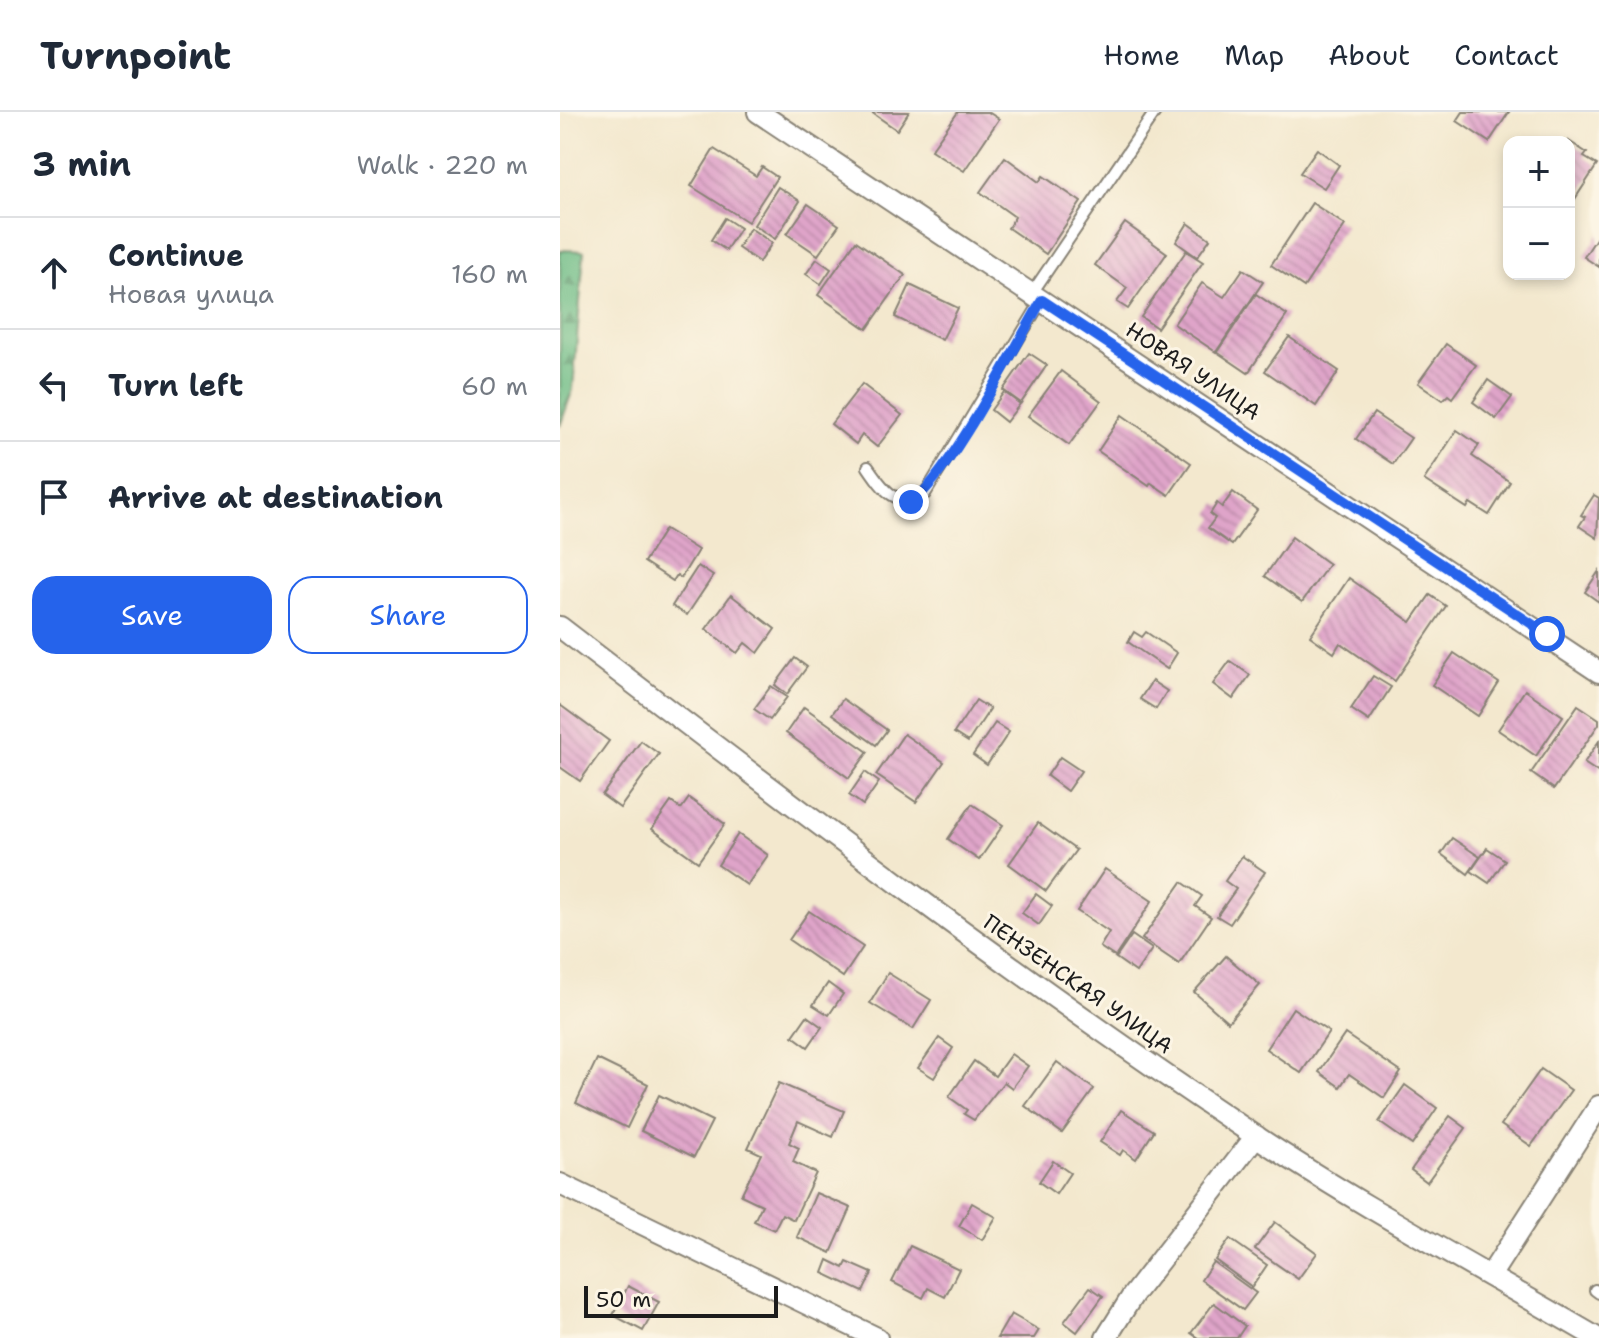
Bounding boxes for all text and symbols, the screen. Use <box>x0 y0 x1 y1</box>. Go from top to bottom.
text: Turnpoint <box>40 30 231 81</box>
text: Home <box>1103 36 1180 74</box>
text: Map <box>1224 36 1284 74</box>
text: About <box>1328 36 1410 74</box>
text: Contact <box>1454 36 1559 74</box>
map controls <box>1503 136 1575 280</box>
button: + <box>1503 136 1575 208</box>
text: 3 min <box>32 141 131 187</box>
text: Walk · 220 m <box>356 147 528 182</box>
button: − <box>1503 208 1575 280</box>
text: Continue <box>108 235 244 276</box>
icon: ahead <box>32 251 76 295</box>
text: 160 m <box>451 256 528 291</box>
text: Новая улица <box>108 276 274 311</box>
street label: НОВАЯ УЛИЦА <box>1120 315 1266 427</box>
icon: left <box>32 363 76 407</box>
text: Turn left <box>108 365 243 406</box>
text: 60 m <box>461 368 528 403</box>
icon: arrive <box>32 475 76 519</box>
text: Arrive at destination <box>108 477 443 518</box>
route end <box>893 484 929 520</box>
button: Save <box>32 576 272 654</box>
button: Share <box>288 576 528 654</box>
route start <box>1529 616 1565 652</box>
street label: ПЕНЗЕНСКАЯ УЛИЦА <box>978 908 1178 1060</box>
scale bar <box>584 1282 778 1318</box>
text: 50 m <box>596 1285 651 1314</box>

